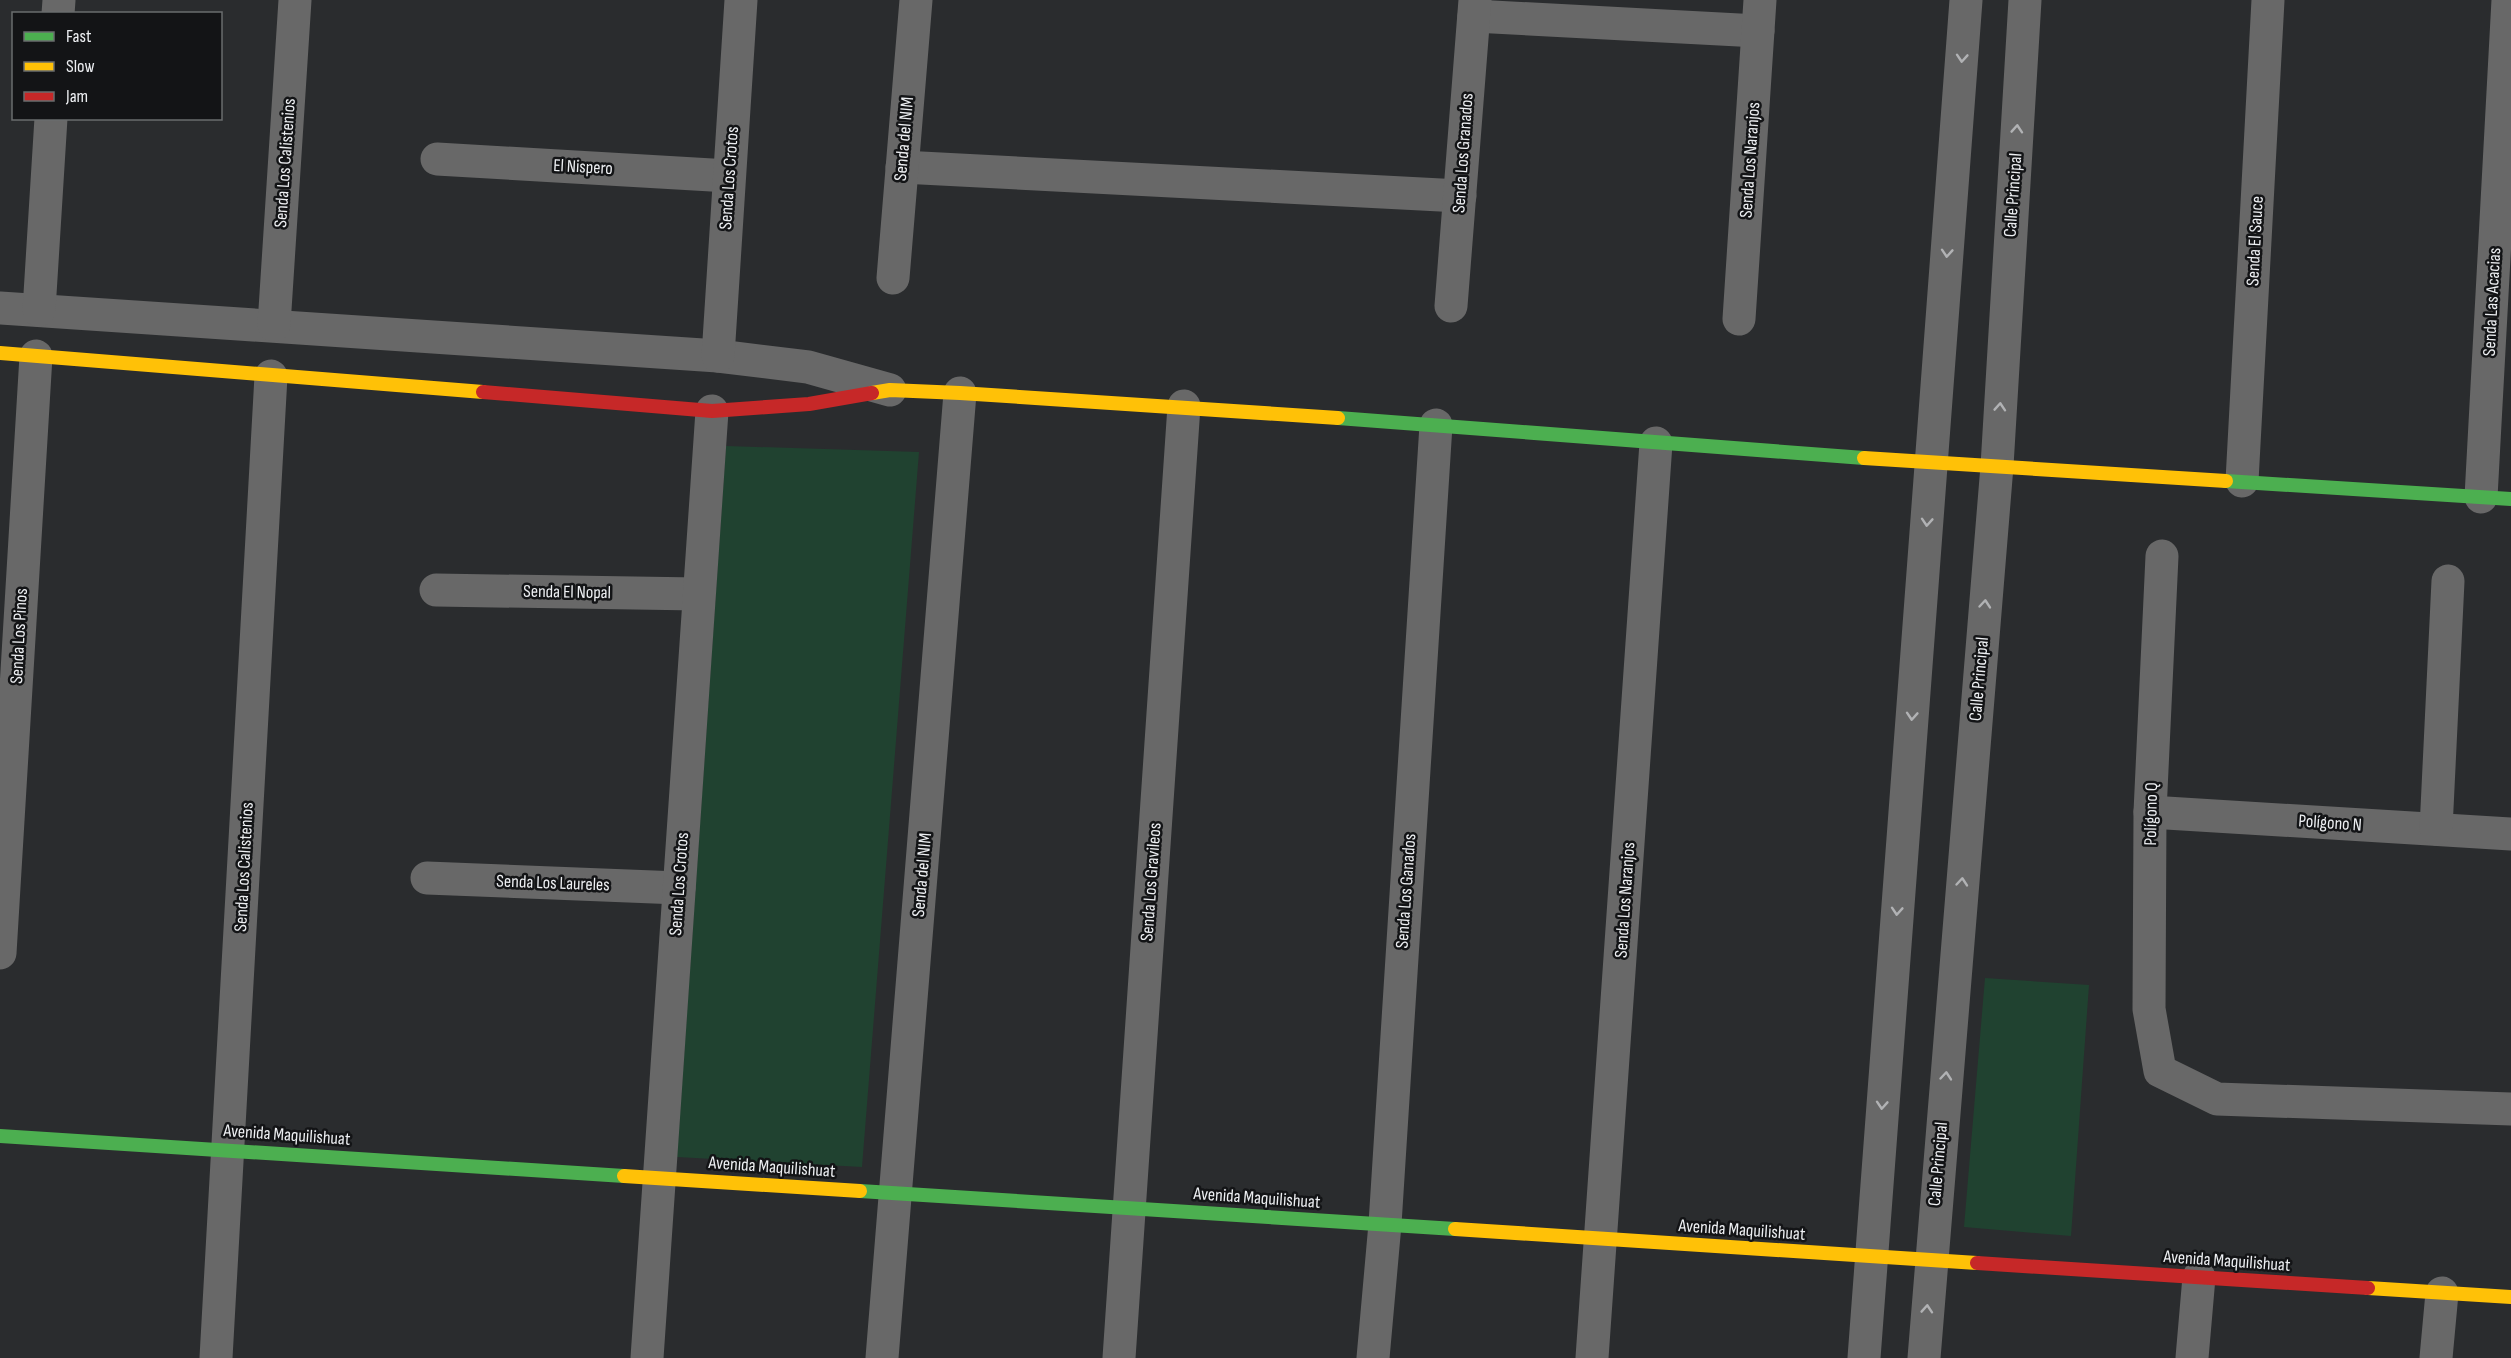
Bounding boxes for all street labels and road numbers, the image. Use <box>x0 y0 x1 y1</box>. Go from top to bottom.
street label: Senda Los Granados <box>1448 92 1478 214</box>
street label: Senda del NIM <box>890 96 918 182</box>
street label: Senda Los Calistenios <box>270 98 300 228</box>
street label: Senda Los Naranjos <box>1735 101 1765 219</box>
street label: Senda Los Crotos <box>715 126 743 230</box>
street label: Calle Principal <box>2000 152 2026 238</box>
street label: El Nispero <box>553 155 613 179</box>
street label: Senda El Sauce <box>2242 195 2268 287</box>
street label: Senda Las Acacias <box>2479 247 2505 357</box>
street label: Senda El Nopal <box>523 581 611 603</box>
street label: Senda Los Pinos <box>6 588 32 684</box>
street label: Calle Principal <box>1965 636 1993 722</box>
street label: Polígono Q <box>2140 782 2162 846</box>
street label: Senda Los Calistenios <box>230 802 258 932</box>
street label: Polígono N <box>2298 810 2362 836</box>
street label: Senda Los Gravileos <box>1136 822 1166 942</box>
street label: Senda Los Crotos <box>665 832 693 936</box>
street label: Senda del NIM <box>908 832 936 918</box>
street label: Senda Los Ganados <box>1392 833 1420 949</box>
street label: Senda Los Naranjos <box>1610 841 1640 959</box>
street label: Senda Los Laureles <box>496 871 610 895</box>
street label: Avenida Maquilishuat <box>222 1120 352 1150</box>
street label: Calle Principal <box>1924 1121 1952 1207</box>
street label: Avenida Maquilishuat <box>707 1152 837 1182</box>
street label: Avenida Maquilishuat <box>1192 1183 1322 1213</box>
street label: Avenida Maquilishuat <box>1677 1215 1807 1245</box>
street label: Avenida Maquilishuat <box>2162 1246 2292 1276</box>

